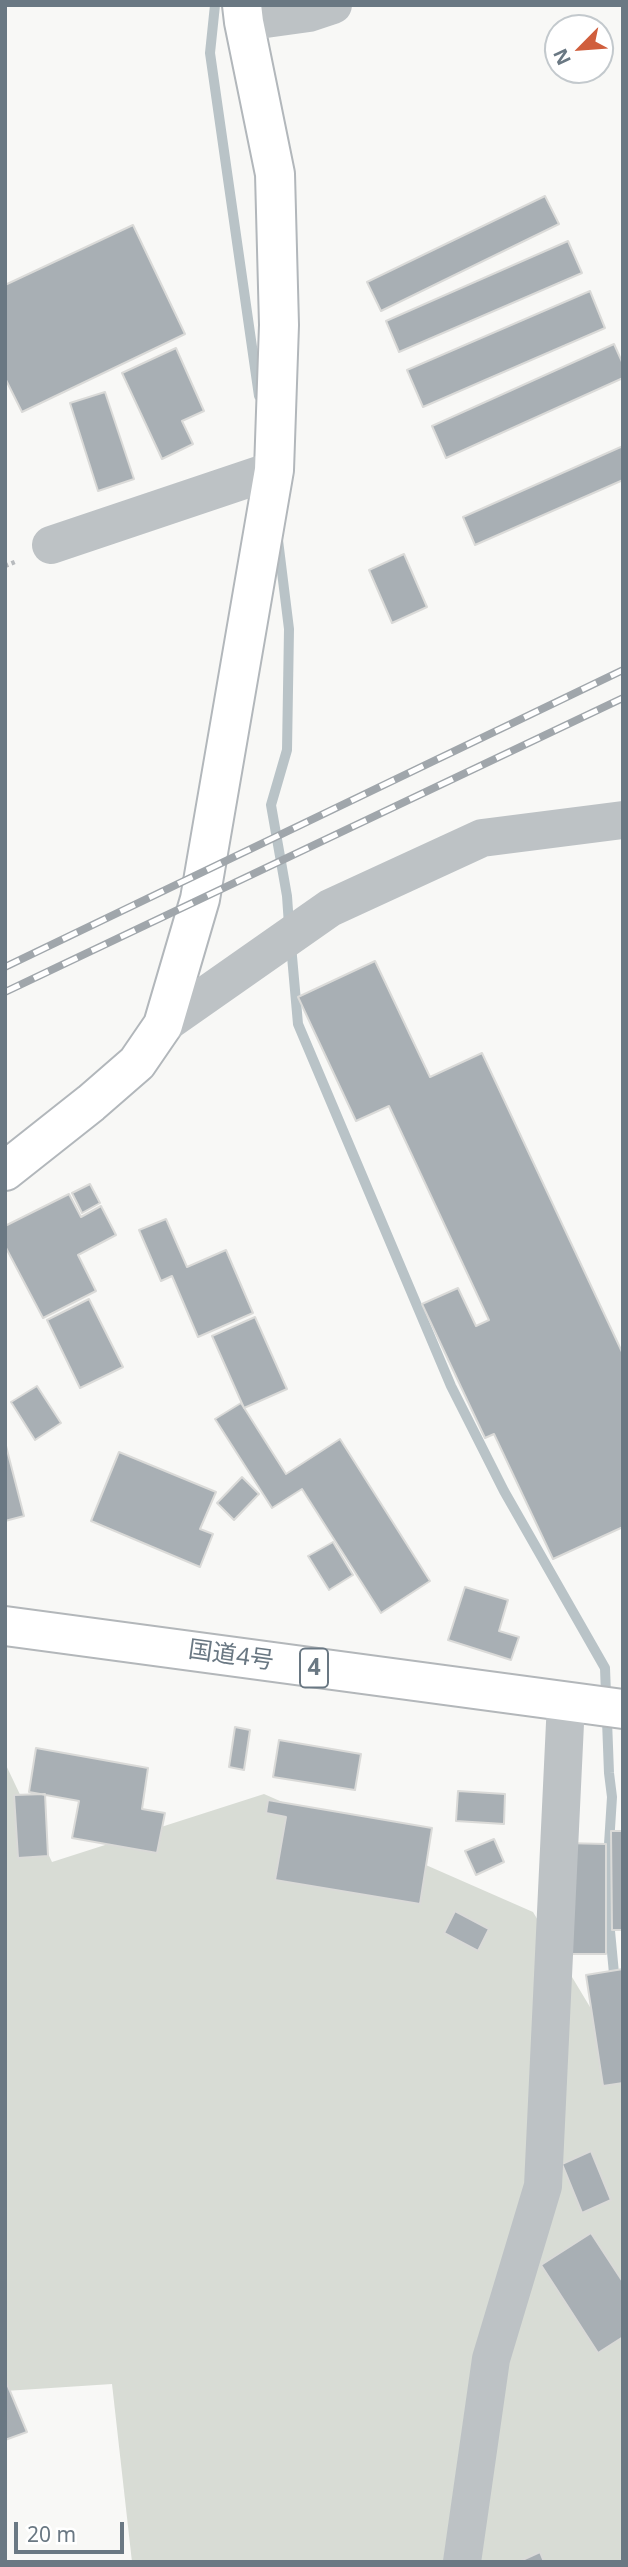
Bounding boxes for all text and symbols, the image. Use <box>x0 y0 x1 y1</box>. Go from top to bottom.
north arrow <box>544 14 614 84</box>
text: N <box>547 45 577 70</box>
street label: 国道4号 <box>187 1636 275 1676</box>
road number: 4 <box>300 1648 328 1688</box>
scale bar <box>18 2508 128 2552</box>
text: 20 m <box>27 2520 76 2548</box>

